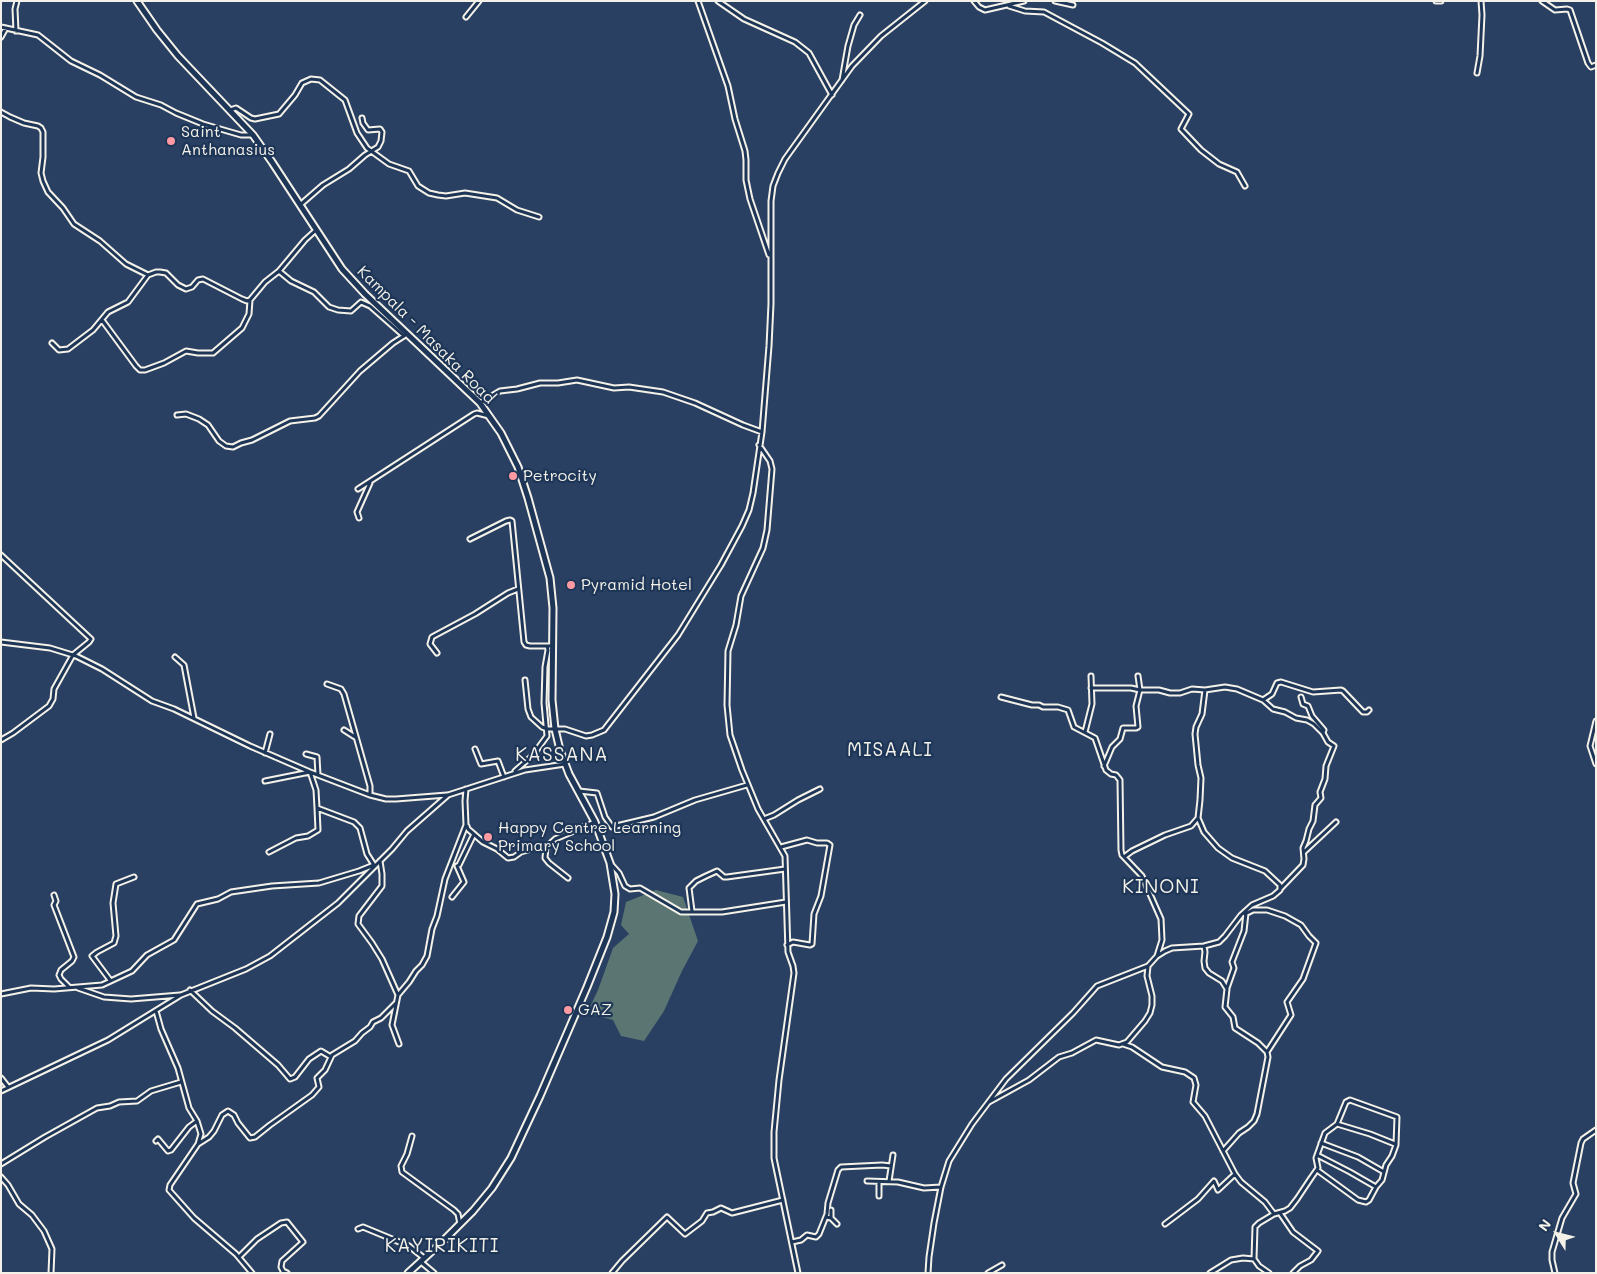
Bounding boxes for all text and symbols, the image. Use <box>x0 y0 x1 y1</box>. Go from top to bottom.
place label: Saint Anthanasius <box>181 122 275 160</box>
marker: Saint Anthanasius <box>165 135 177 147</box>
street label: Kampala - Masaka Road <box>353 262 499 408</box>
place label: Petrocity <box>523 466 597 486</box>
marker: Petrocity <box>507 470 519 482</box>
place label: Pyramid Hotel <box>581 575 692 595</box>
marker: Pyramid Hotel <box>565 579 577 591</box>
district label: MISAALI <box>846 739 934 761</box>
district label: KASSANA <box>514 744 610 766</box>
place label: Happy Centre Learning Primary School <box>498 818 681 856</box>
marker: Happy Centre Learning Primary School <box>482 831 494 843</box>
district label: KINONI <box>1122 876 1200 898</box>
place label: GAZ <box>578 1000 612 1020</box>
marker: GAZ <box>562 1004 574 1016</box>
north arrow <box>1532 1209 1582 1259</box>
text: N <box>1534 1215 1555 1235</box>
district label: KAYIRIKITI <box>383 1235 501 1257</box>

